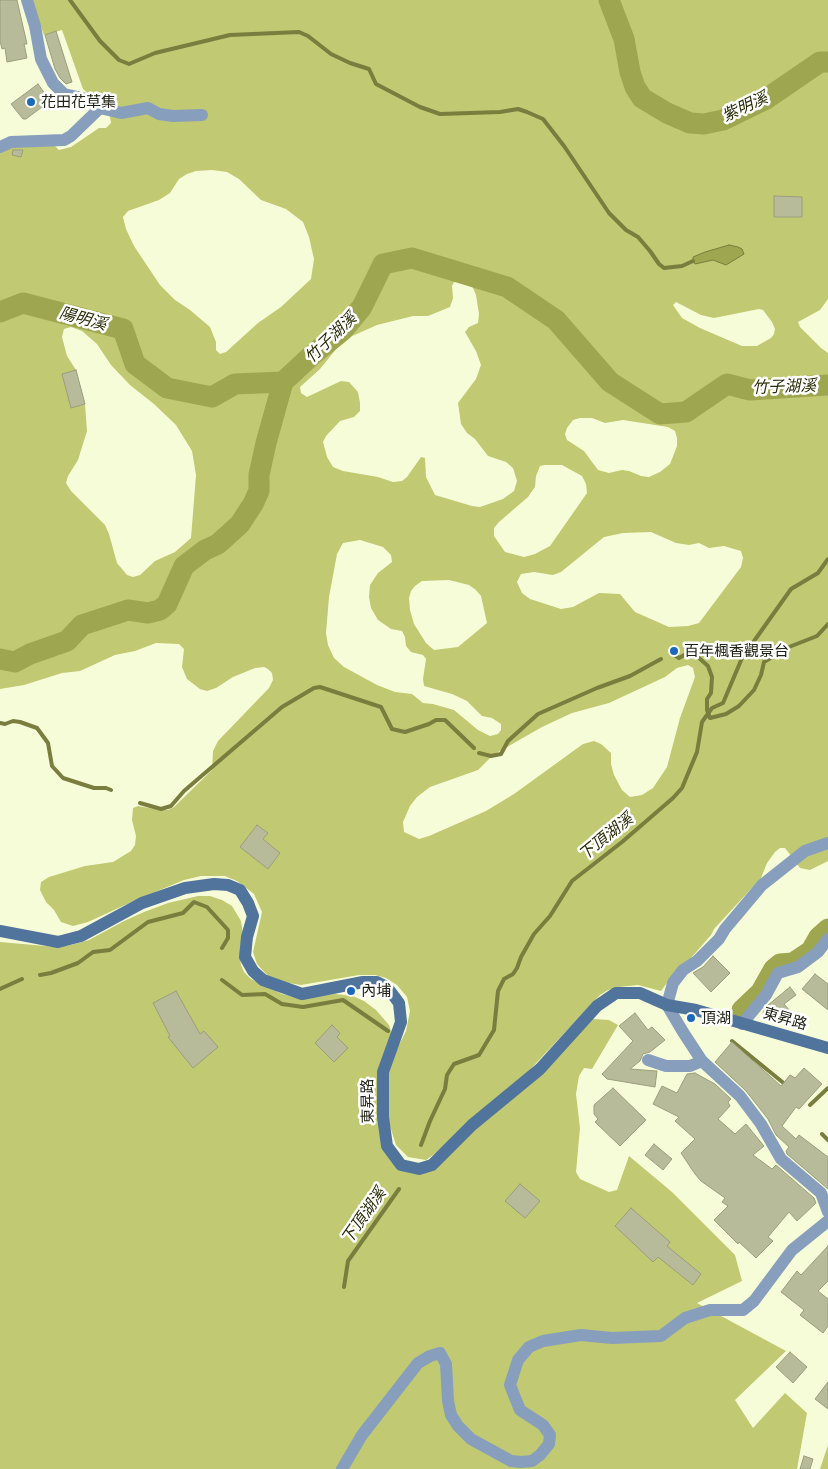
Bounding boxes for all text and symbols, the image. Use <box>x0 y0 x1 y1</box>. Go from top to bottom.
water label: 紫明溪 <box>719 88 771 126</box>
place label: 花田花草集 <box>41 93 116 111</box>
marker: 花田花草集 <box>25 96 37 108</box>
water label: 陽明溪 <box>57 304 109 334</box>
water label: 竹子湖溪 <box>301 309 361 367</box>
water label: 竹子湖溪 <box>752 376 816 398</box>
place label: 百年楓香觀景台 <box>684 642 789 660</box>
marker: 百年楓香觀景台 <box>668 645 680 657</box>
water label: 下頂湖溪 <box>575 809 637 865</box>
place label: 內埔 <box>361 982 391 1000</box>
marker: 內埔 <box>345 985 357 997</box>
street label: 東昇路 <box>761 1004 809 1034</box>
place label: 頂湖 <box>701 1009 731 1027</box>
marker: 頂湖 <box>685 1012 697 1024</box>
street label: 東昇路 <box>359 1078 377 1124</box>
water label: 下頂湖溪 <box>338 1184 390 1248</box>

